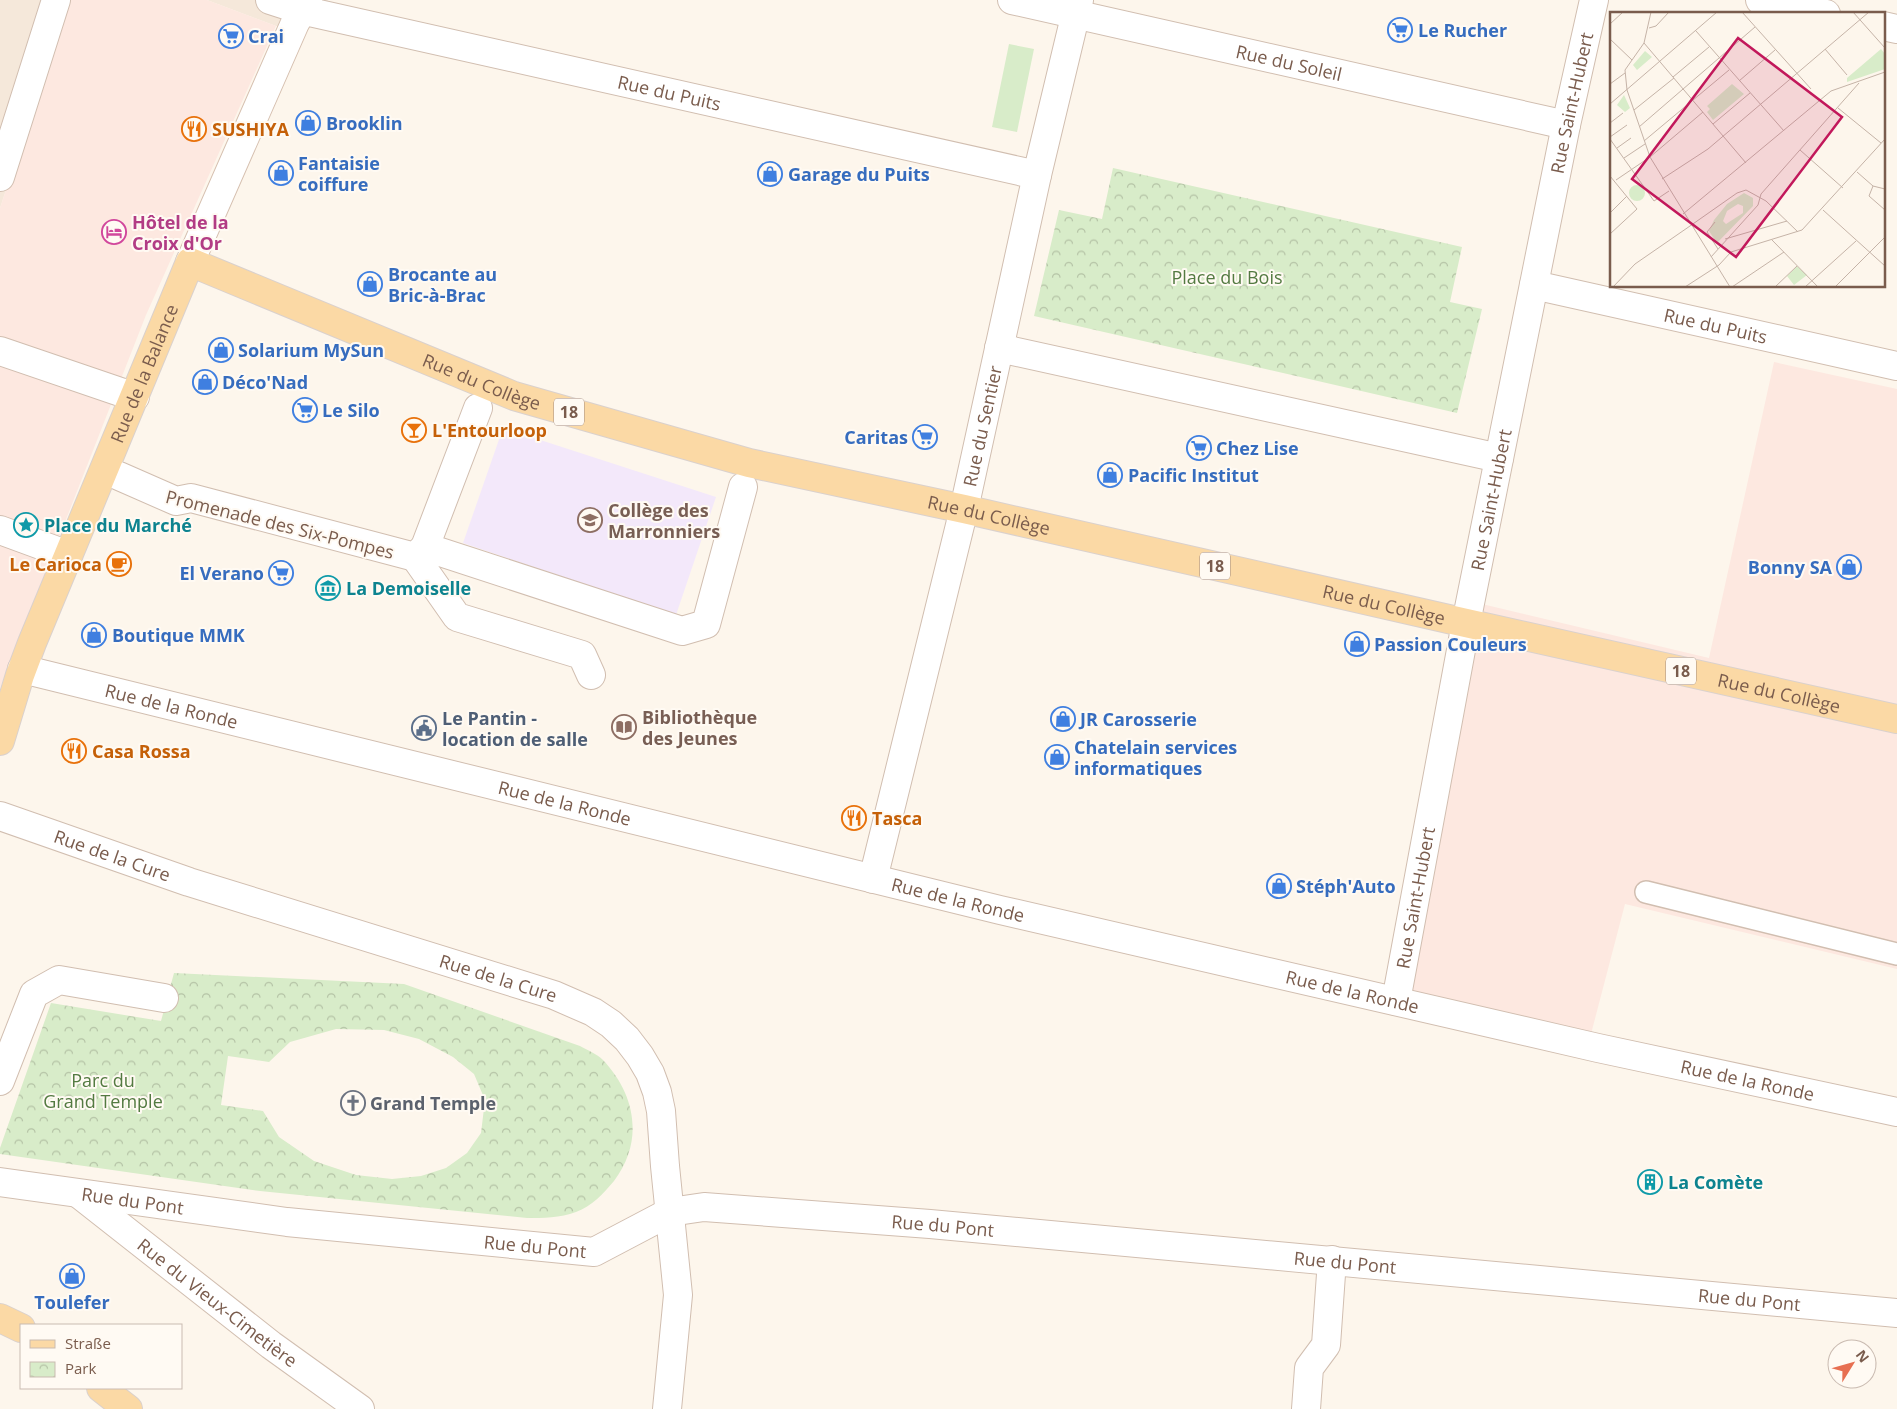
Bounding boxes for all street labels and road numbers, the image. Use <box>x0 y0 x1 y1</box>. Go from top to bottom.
street label: Rue Saint-Hubert <box>1545 30 1598 176</box>
street label: Rue du Soleil <box>1234 39 1344 86</box>
street label: Rue du Puits <box>615 69 723 116</box>
street label: Rue de la Balance <box>104 300 183 446</box>
street label: Rue du Puits <box>1662 302 1769 349</box>
street label: Rue du Collège <box>419 348 544 415</box>
street label: Rue du Sentier <box>957 363 1007 489</box>
road number: 18 <box>554 398 584 426</box>
street label: Rue Saint-Hubert <box>1465 427 1517 573</box>
street label: Promenade des Six-Pompes <box>163 484 397 564</box>
street label: Rue du Collège <box>925 490 1053 540</box>
road number: 18 <box>1200 552 1230 580</box>
street label: Rue du Collège <box>1320 579 1447 630</box>
road number: 18 <box>1666 658 1696 684</box>
street label: Rue du Collège <box>1715 667 1843 718</box>
street label: Rue de la Ronde <box>103 678 240 734</box>
street label: Rue de la Ronde <box>496 775 634 831</box>
street label: Rue de la Cure <box>51 824 174 887</box>
street label: Rue Saint-Hubert <box>1390 825 1440 971</box>
street label: Rue de la Ronde <box>889 872 1027 927</box>
street label: Rue de la Cure <box>437 948 560 1007</box>
street label: Rue de la Ronde <box>1283 964 1421 1018</box>
street label: Rue de la Ronde <box>1679 1054 1817 1106</box>
street label: Rue du Pont <box>80 1182 185 1219</box>
street label: Rue du Pont <box>891 1209 995 1242</box>
street label: Rue du Pont <box>483 1229 587 1263</box>
street label: Rue du Vieux-Cimetière <box>133 1233 302 1372</box>
street label: Rue du Pont <box>1293 1246 1397 1279</box>
street label: Rue du Pont <box>1697 1283 1802 1316</box>

